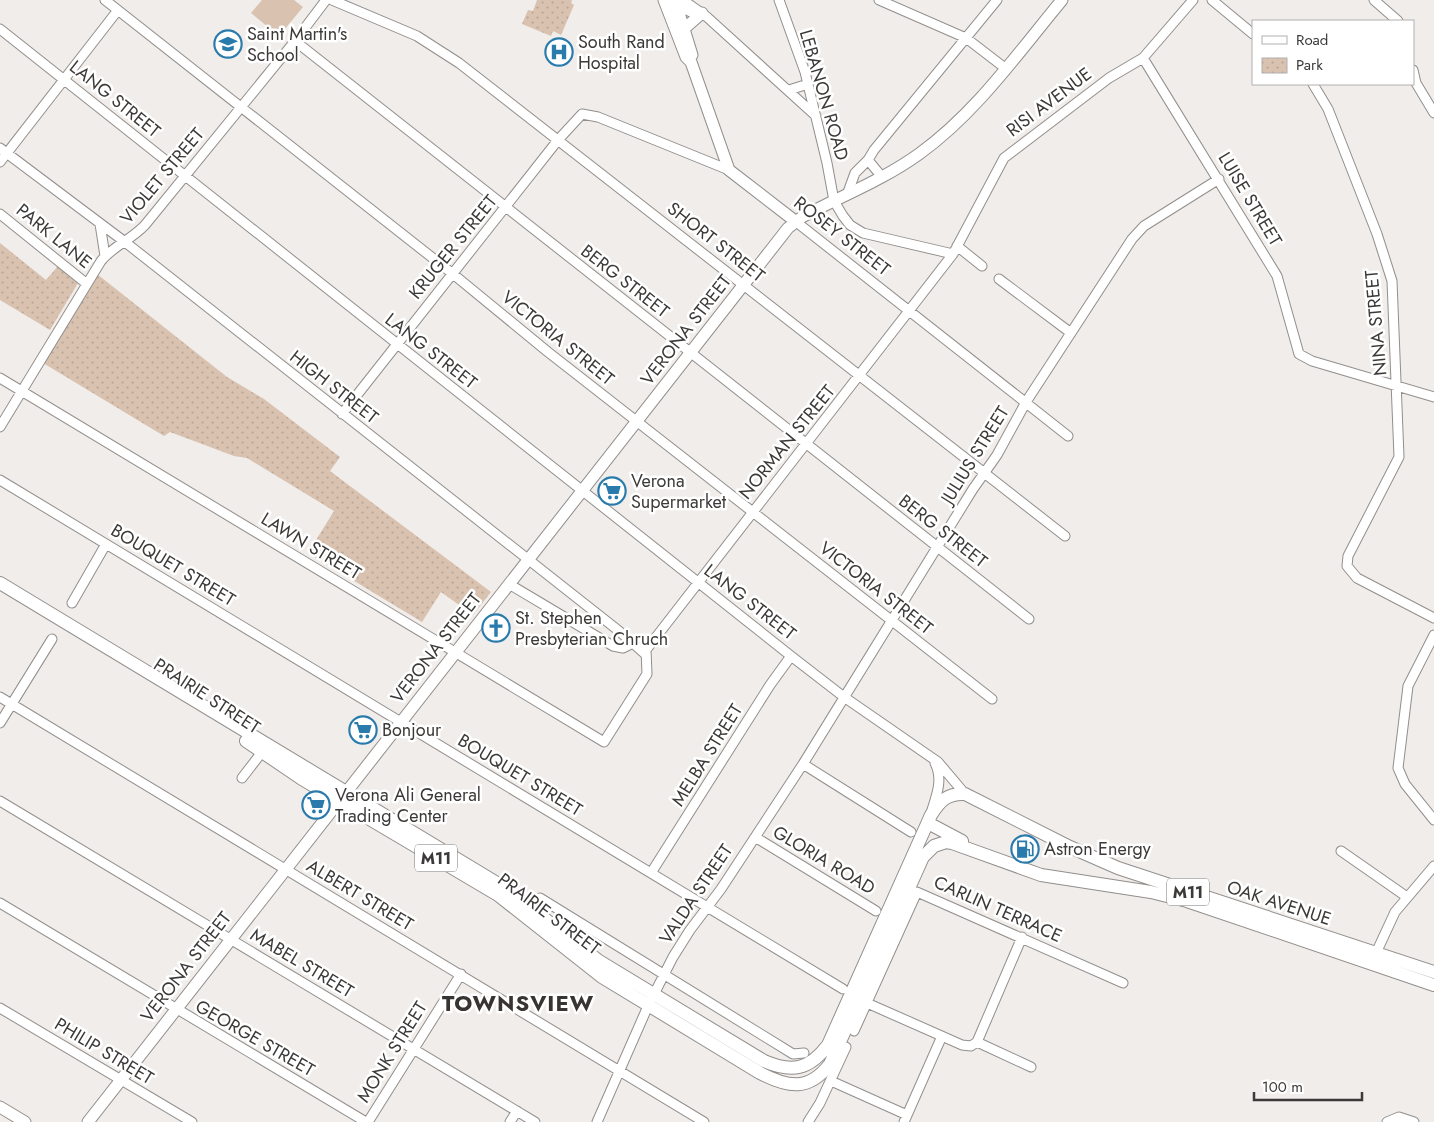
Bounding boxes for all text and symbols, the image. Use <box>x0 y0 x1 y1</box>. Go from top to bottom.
legend <box>1252 20 1414 85</box>
place label: Saint Martin's School <box>247 21 347 68</box>
street label: LEBANON ROAD <box>793 27 855 163</box>
school or university icon: Saint Martin's School <box>213 29 243 59</box>
place label: South Rand Hospital <box>578 29 665 76</box>
text: Road <box>1296 29 1328 51</box>
hospital icon: South Rand Hospital <box>544 37 574 67</box>
street label: LANG STREET <box>64 54 167 144</box>
text: Park <box>1296 54 1323 76</box>
street label: RISI AVENUE <box>1001 61 1097 143</box>
street label: VIOLET STREET <box>114 122 211 230</box>
street label: LUISE STREET <box>1212 147 1289 251</box>
street label: KRUGER STREET <box>403 189 504 305</box>
street label: ROSEY STREET <box>788 190 896 282</box>
street label: SHORT STREET <box>662 196 771 289</box>
street label: PARK LANE <box>11 197 97 275</box>
street label: BERG STREET <box>575 238 675 324</box>
street label: NINA STREET <box>1358 268 1394 377</box>
street label: VERONA STREET <box>635 269 738 391</box>
street label: VICTORIA STREET <box>496 284 620 392</box>
street label: LANG STREET <box>380 307 483 396</box>
street label: HIGH STREET <box>284 344 384 430</box>
street label: NORMAN STREET <box>733 379 842 505</box>
street label: JULIUS STREET <box>933 400 1016 511</box>
place label: Verona Supermarket <box>631 468 727 515</box>
supermarket icon: Verona Supermarket <box>597 476 627 506</box>
street label: BERG STREET <box>893 488 993 574</box>
street label: LAWN STREET <box>256 506 366 586</box>
street label: BOUQUET STREET <box>106 517 241 613</box>
street label: VICTORIA STREET <box>814 535 939 641</box>
street label: LANG STREET <box>699 558 802 647</box>
street label: VERONA STREET <box>385 587 488 709</box>
place label: St. Stephen Presbyterian Chruch <box>515 605 668 652</box>
church icon: St. Stephen Presbyterian Chruch <box>481 613 511 643</box>
street label: PRAIRIE STREET <box>149 652 266 741</box>
street label: MELBA STREET <box>665 698 749 811</box>
supermarket icon: Bonjour <box>348 715 378 745</box>
place label: Bonjour <box>382 717 442 743</box>
street label: BOUQUET STREET <box>453 727 588 823</box>
place label: Verona Ali General Trading Center <box>335 782 481 829</box>
supermarket icon: Verona Ali General Trading Center <box>301 790 331 820</box>
street label: GLORIA ROAD <box>768 819 880 901</box>
fuel station icon: Astron Energy <box>1010 834 1040 864</box>
place label: Astron Energy <box>1044 836 1151 862</box>
street label: VALDA STREET <box>653 838 739 949</box>
road number: M11 <box>415 844 457 871</box>
street label: ALBERT STREET <box>302 853 419 937</box>
street label: PRAIRIE STREET <box>492 867 606 962</box>
street label: CARLIN TERRACE <box>930 869 1066 949</box>
street label: OAK AVENUE <box>1224 874 1334 932</box>
road number: M11 <box>1167 879 1209 906</box>
street label: VERONA STREET <box>135 906 238 1028</box>
street label: MABEL STREET <box>245 922 359 1004</box>
district label: TOWNSVIEW <box>442 987 594 1019</box>
street label: GEORGE STREET <box>191 993 320 1083</box>
street label: MONK STREET <box>351 996 434 1108</box>
street label: PHILIP STREET <box>50 1011 159 1091</box>
scale bar <box>1254 1070 1362 1102</box>
text: 100 m <box>1262 1076 1303 1098</box>

